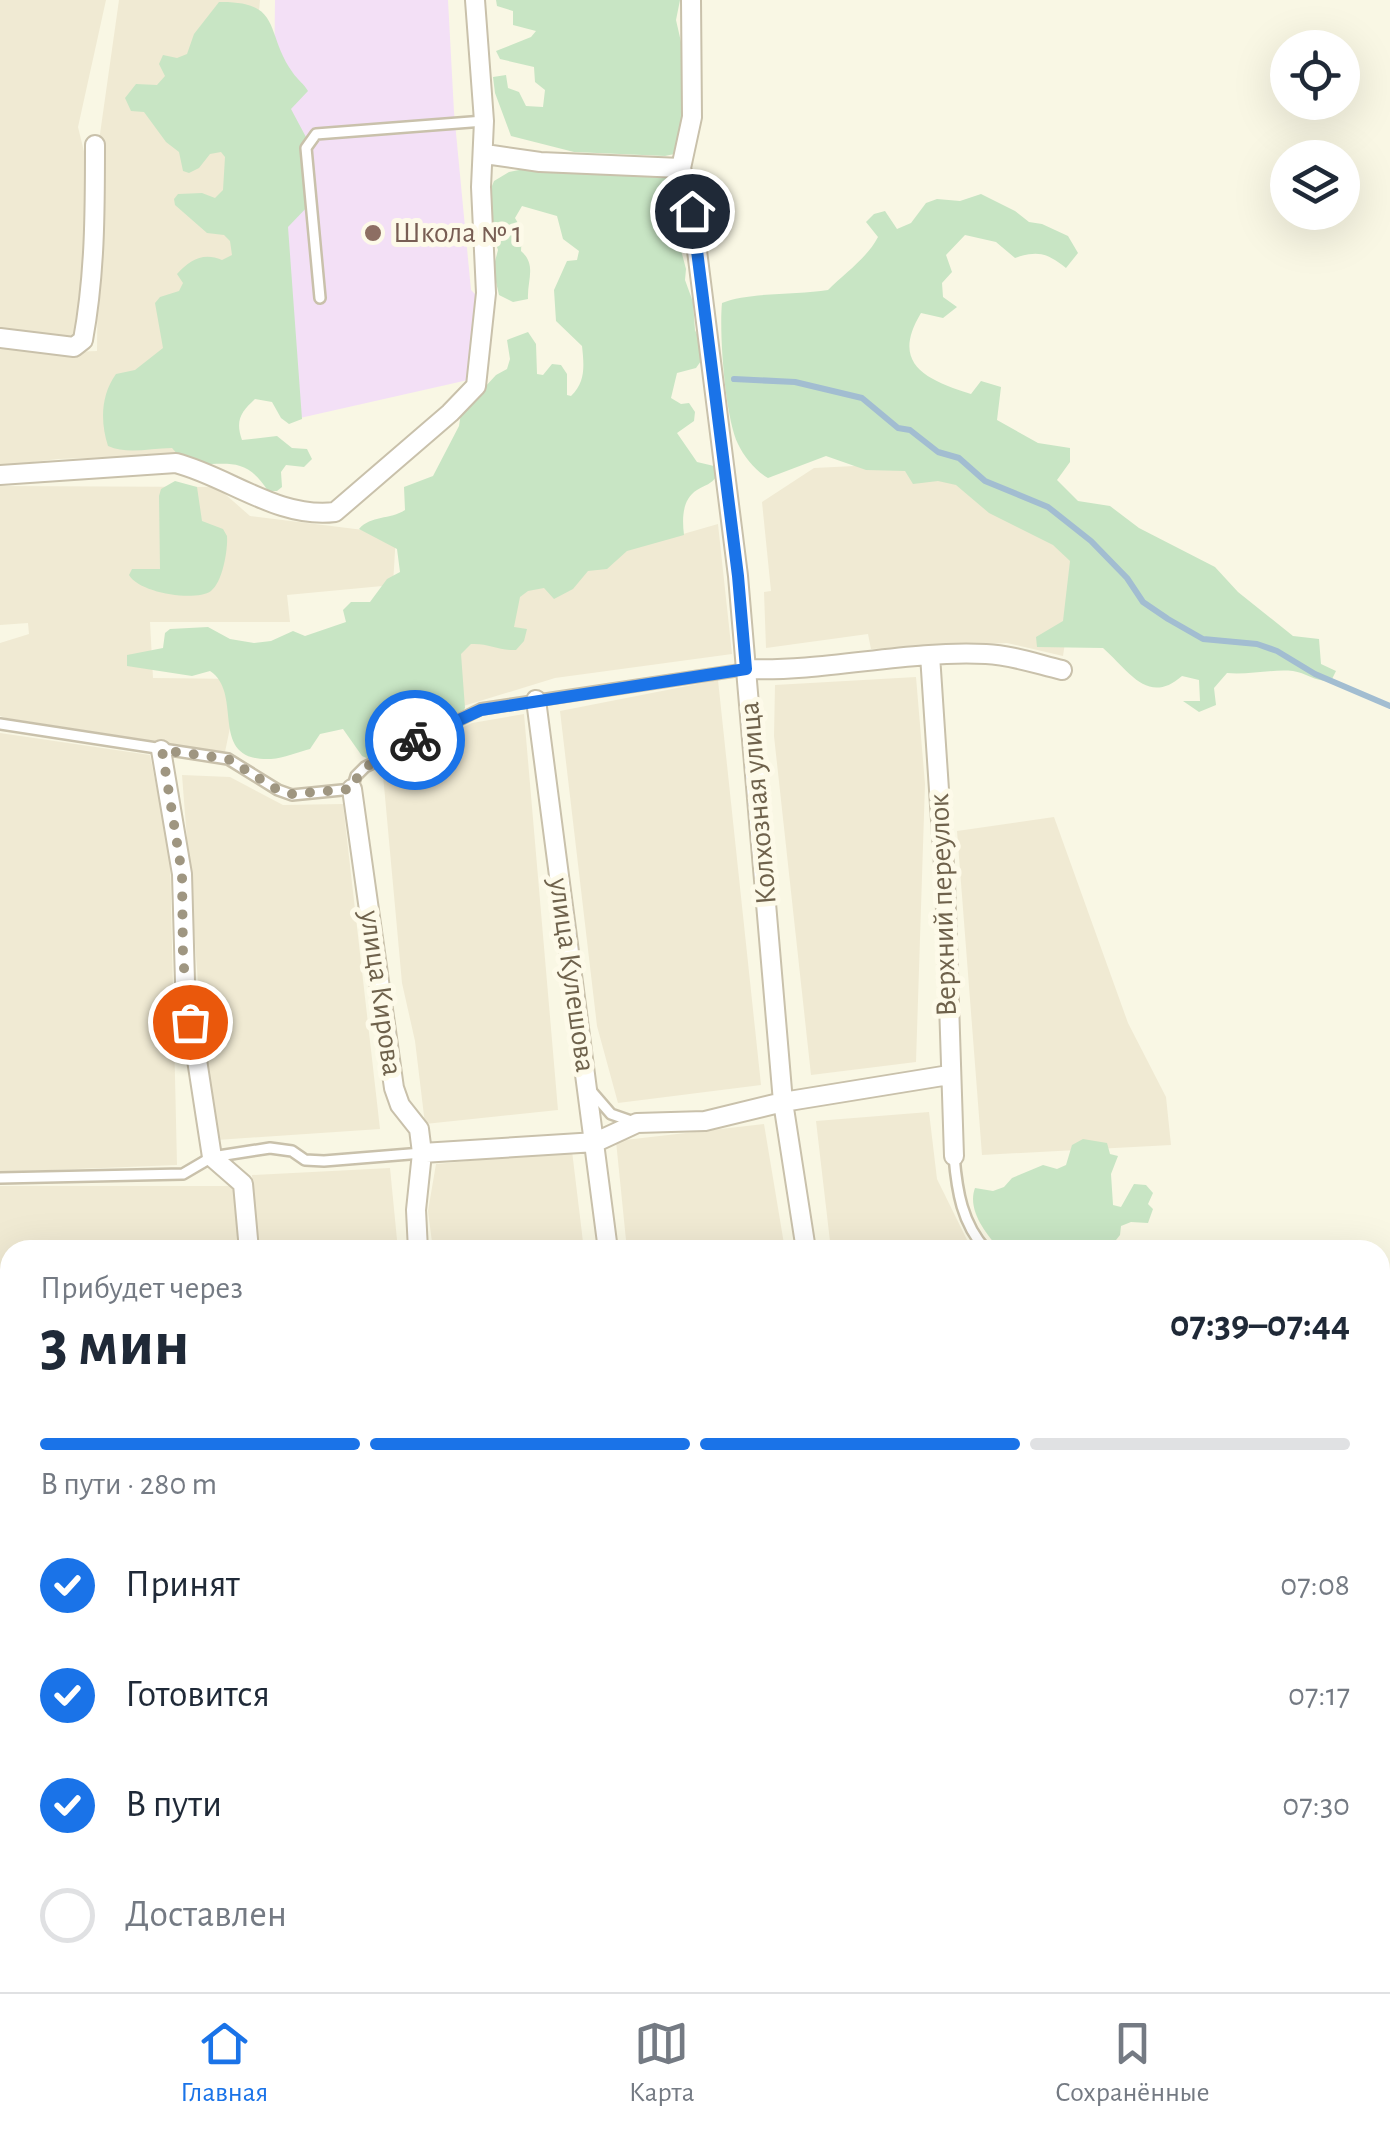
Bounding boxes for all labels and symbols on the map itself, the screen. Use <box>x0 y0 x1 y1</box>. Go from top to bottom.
pin <box>650 169 735 254</box>
place label: Школа № 1 <box>393 218 522 248</box>
marker: Школа № 1 <box>362 222 384 244</box>
courier <box>365 690 465 790</box>
street label: Колхозная улица <box>734 700 782 906</box>
street label: Верхний переулок <box>924 793 962 1017</box>
street label: улица Кулешова <box>543 875 600 1074</box>
street label: улица Кирова <box>354 907 407 1078</box>
pin <box>148 980 233 1065</box>

